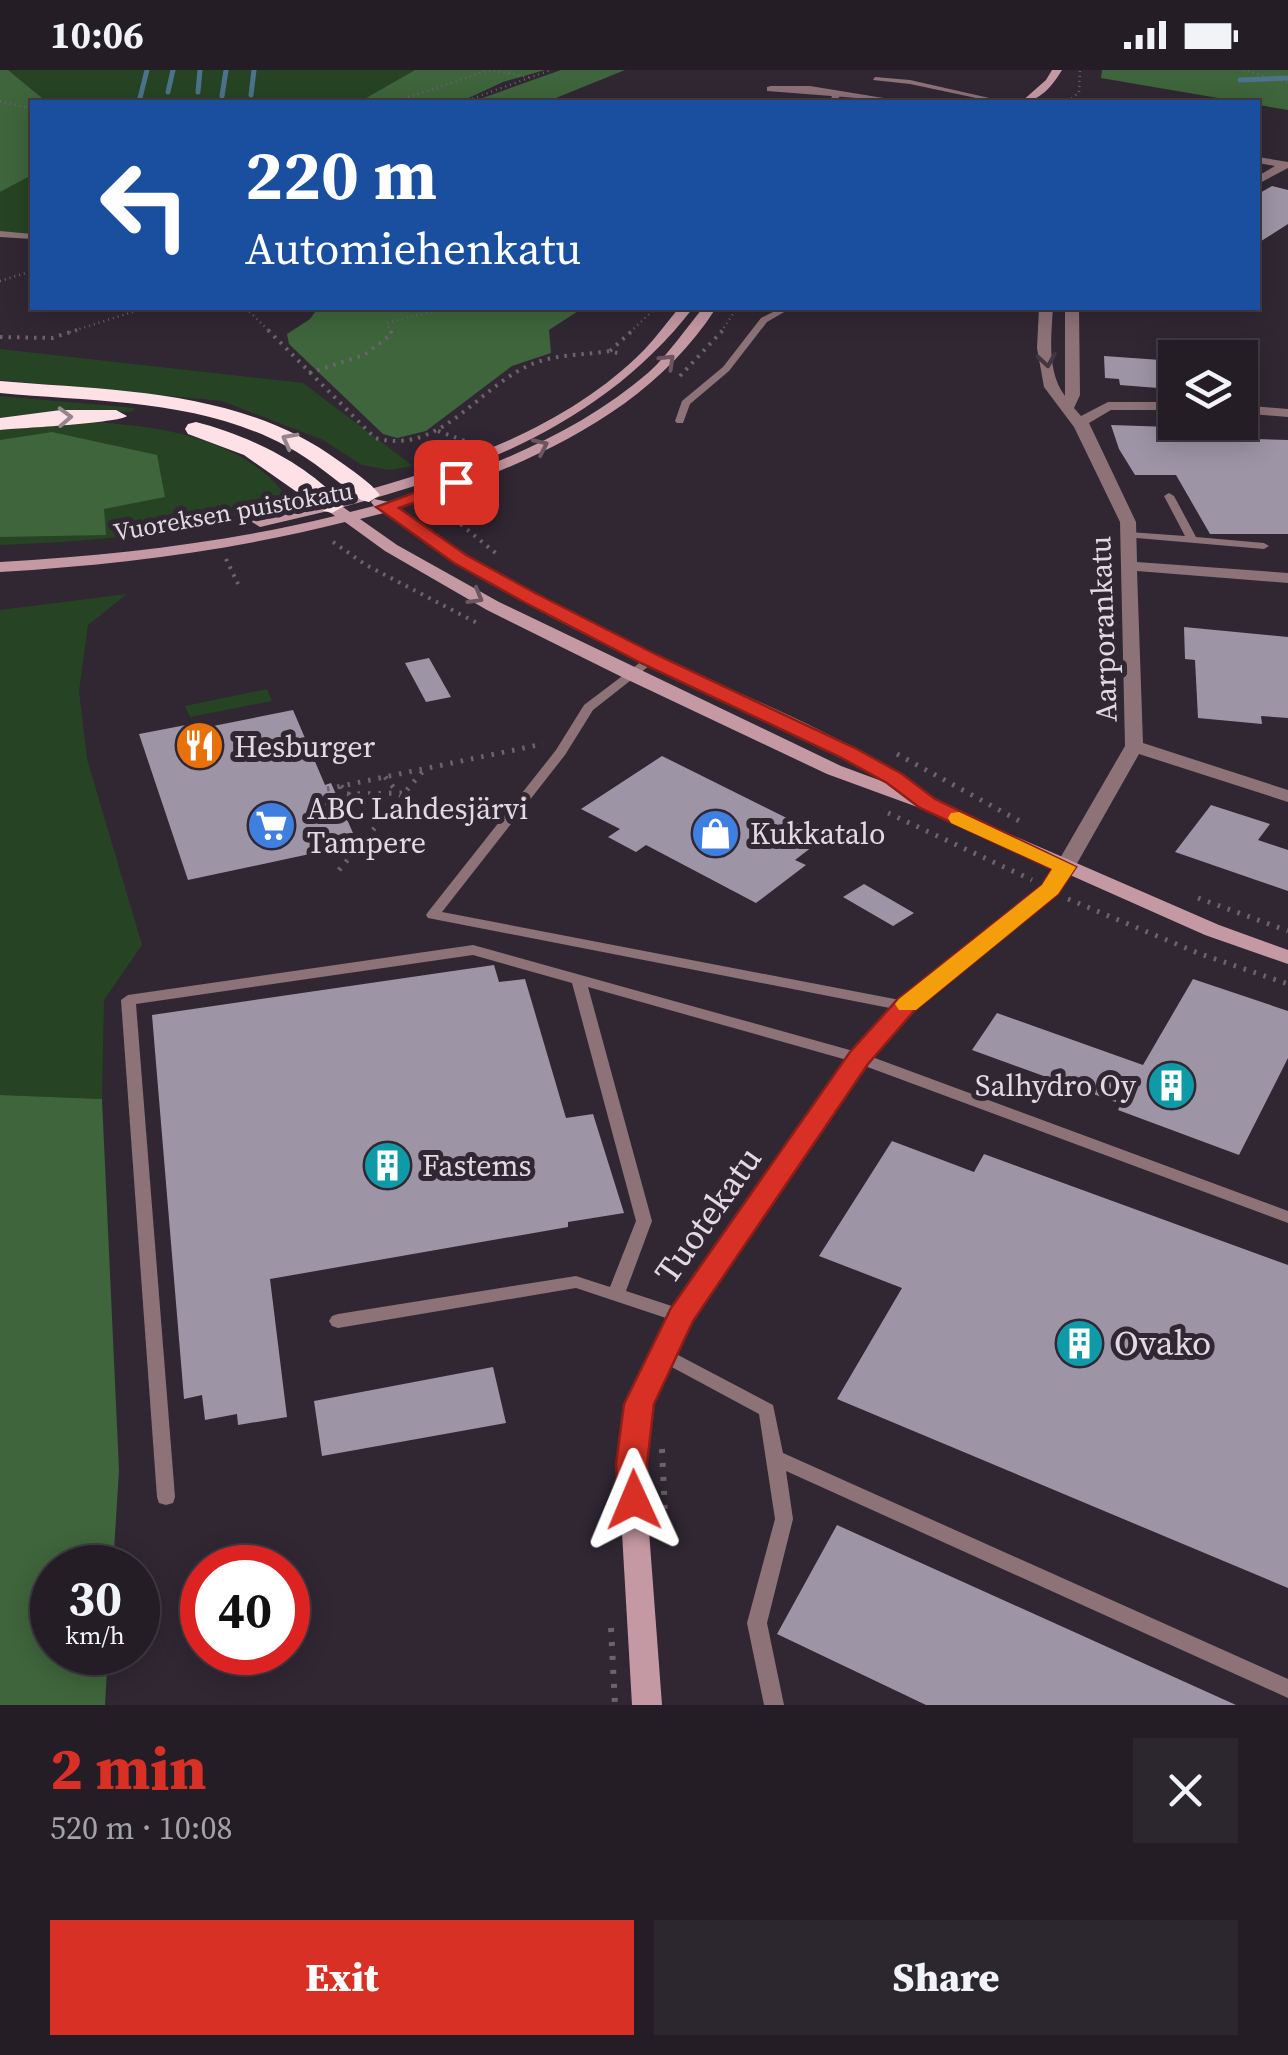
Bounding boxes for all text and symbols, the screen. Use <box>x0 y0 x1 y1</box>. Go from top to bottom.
text: 10:06 <box>50 9 144 61</box>
text: 220 m <box>245 126 437 222</box>
icon: left <box>80 140 210 270</box>
text: Automiehenkatu <box>245 217 582 279</box>
map controls <box>1158 340 1258 440</box>
button: layers <box>1158 340 1258 440</box>
one-way arrow <box>1035 352 1056 368</box>
one-way arrow <box>657 355 675 373</box>
one-way arrow <box>57 406 73 427</box>
one-way arrow <box>281 433 299 452</box>
one-way arrow <box>531 439 549 459</box>
pin <box>414 440 499 525</box>
icon: arrive <box>429 455 484 510</box>
street label: Vuoreksen puistokatu <box>111 473 355 549</box>
street label: Aarporankatu <box>1079 535 1127 723</box>
one-way arrow <box>465 584 483 604</box>
restaurant icon: Hesburger <box>173 720 225 772</box>
place label: Hesburger <box>234 726 375 767</box>
place label: ABC Lahdesjärvi Tampere <box>307 788 528 863</box>
supermarket icon: ABC Lahdesjärvi Tampere <box>246 799 298 851</box>
shop icon: Kukkatalo <box>689 807 741 859</box>
place label: Kukkatalo <box>750 813 885 854</box>
building icon: Salhydro Oy <box>1145 1059 1197 1111</box>
place label: Salhydro Oy <box>975 1065 1137 1106</box>
street label: Tuotekatu <box>643 1137 773 1293</box>
building icon: Fastems <box>361 1139 413 1191</box>
place label: Fastems <box>422 1145 532 1186</box>
building icon: Ovako <box>1053 1317 1105 1369</box>
place label: Ovako <box>1114 1319 1211 1367</box>
position arrow <box>582 1448 686 1552</box>
speed limit sign: 40 <box>180 1545 310 1675</box>
text: 30 <box>68 1563 122 1632</box>
text: km/h <box>65 1618 125 1652</box>
text: 2 min <box>50 1727 206 1809</box>
button: close <box>1133 1738 1238 1843</box>
text: 520 m · 10:08 <box>50 1806 232 1850</box>
button: Exit <box>50 1920 634 2035</box>
button: Share <box>654 1920 1238 2035</box>

